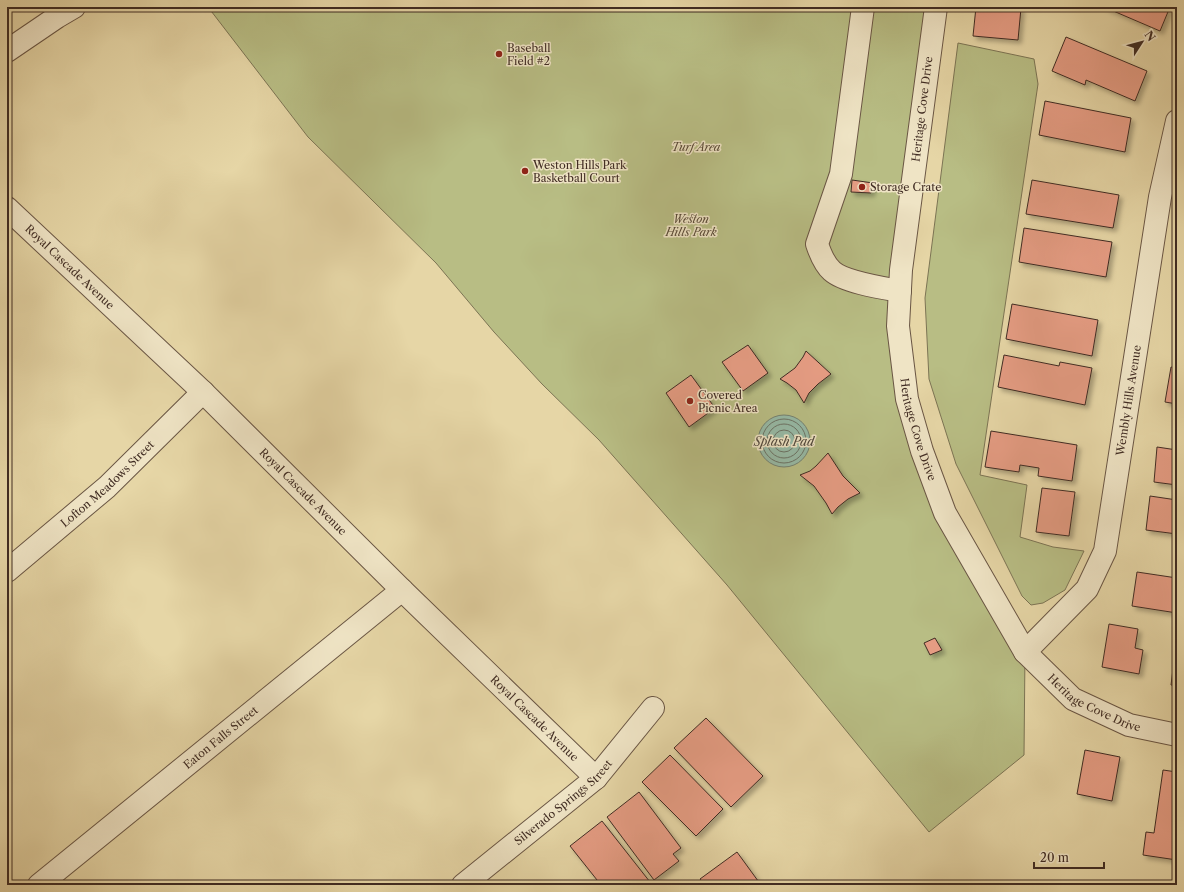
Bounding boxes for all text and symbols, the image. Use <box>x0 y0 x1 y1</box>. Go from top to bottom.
north arrow <box>1122 22 1162 62</box>
text: N <box>1142 28 1159 44</box>
place label: Baseball Field #2 <box>507 41 551 68</box>
marker: Baseball Field #2 <box>494 49 504 59</box>
street label: Heritage Cove Drive <box>909 55 935 163</box>
park label: Turf Area <box>672 140 721 154</box>
place label: Weston Hills Park Basketball Court <box>532 158 627 185</box>
marker: Weston Hills Park Basketball Court <box>520 166 530 176</box>
place label: Storage Crate <box>870 180 941 194</box>
marker: Storage Crate <box>857 182 867 192</box>
park label: Weston Hills Park <box>664 212 717 239</box>
street label: Royal Cascade Avenue <box>22 222 117 312</box>
street label: Wembly Hills Avenue <box>1113 344 1144 458</box>
street label: Heritage Cove Drive <box>897 377 939 483</box>
place label: Covered Picnic Area <box>698 388 758 415</box>
marker: Covered Picnic Area <box>685 396 695 406</box>
water label: Splash Pad <box>753 434 816 449</box>
street label: Lofton Meadows Street <box>58 437 157 530</box>
street label: Royal Cascade Avenue <box>256 445 350 538</box>
street label: Heritage Cove Drive <box>1045 671 1142 734</box>
street label: Royal Cascade Avenue <box>487 672 582 764</box>
street label: Eaton Falls Street <box>180 703 261 772</box>
street label: Silverado Springs Street <box>511 757 615 848</box>
scale bar <box>1034 844 1104 870</box>
text: 20 m <box>1040 850 1069 865</box>

